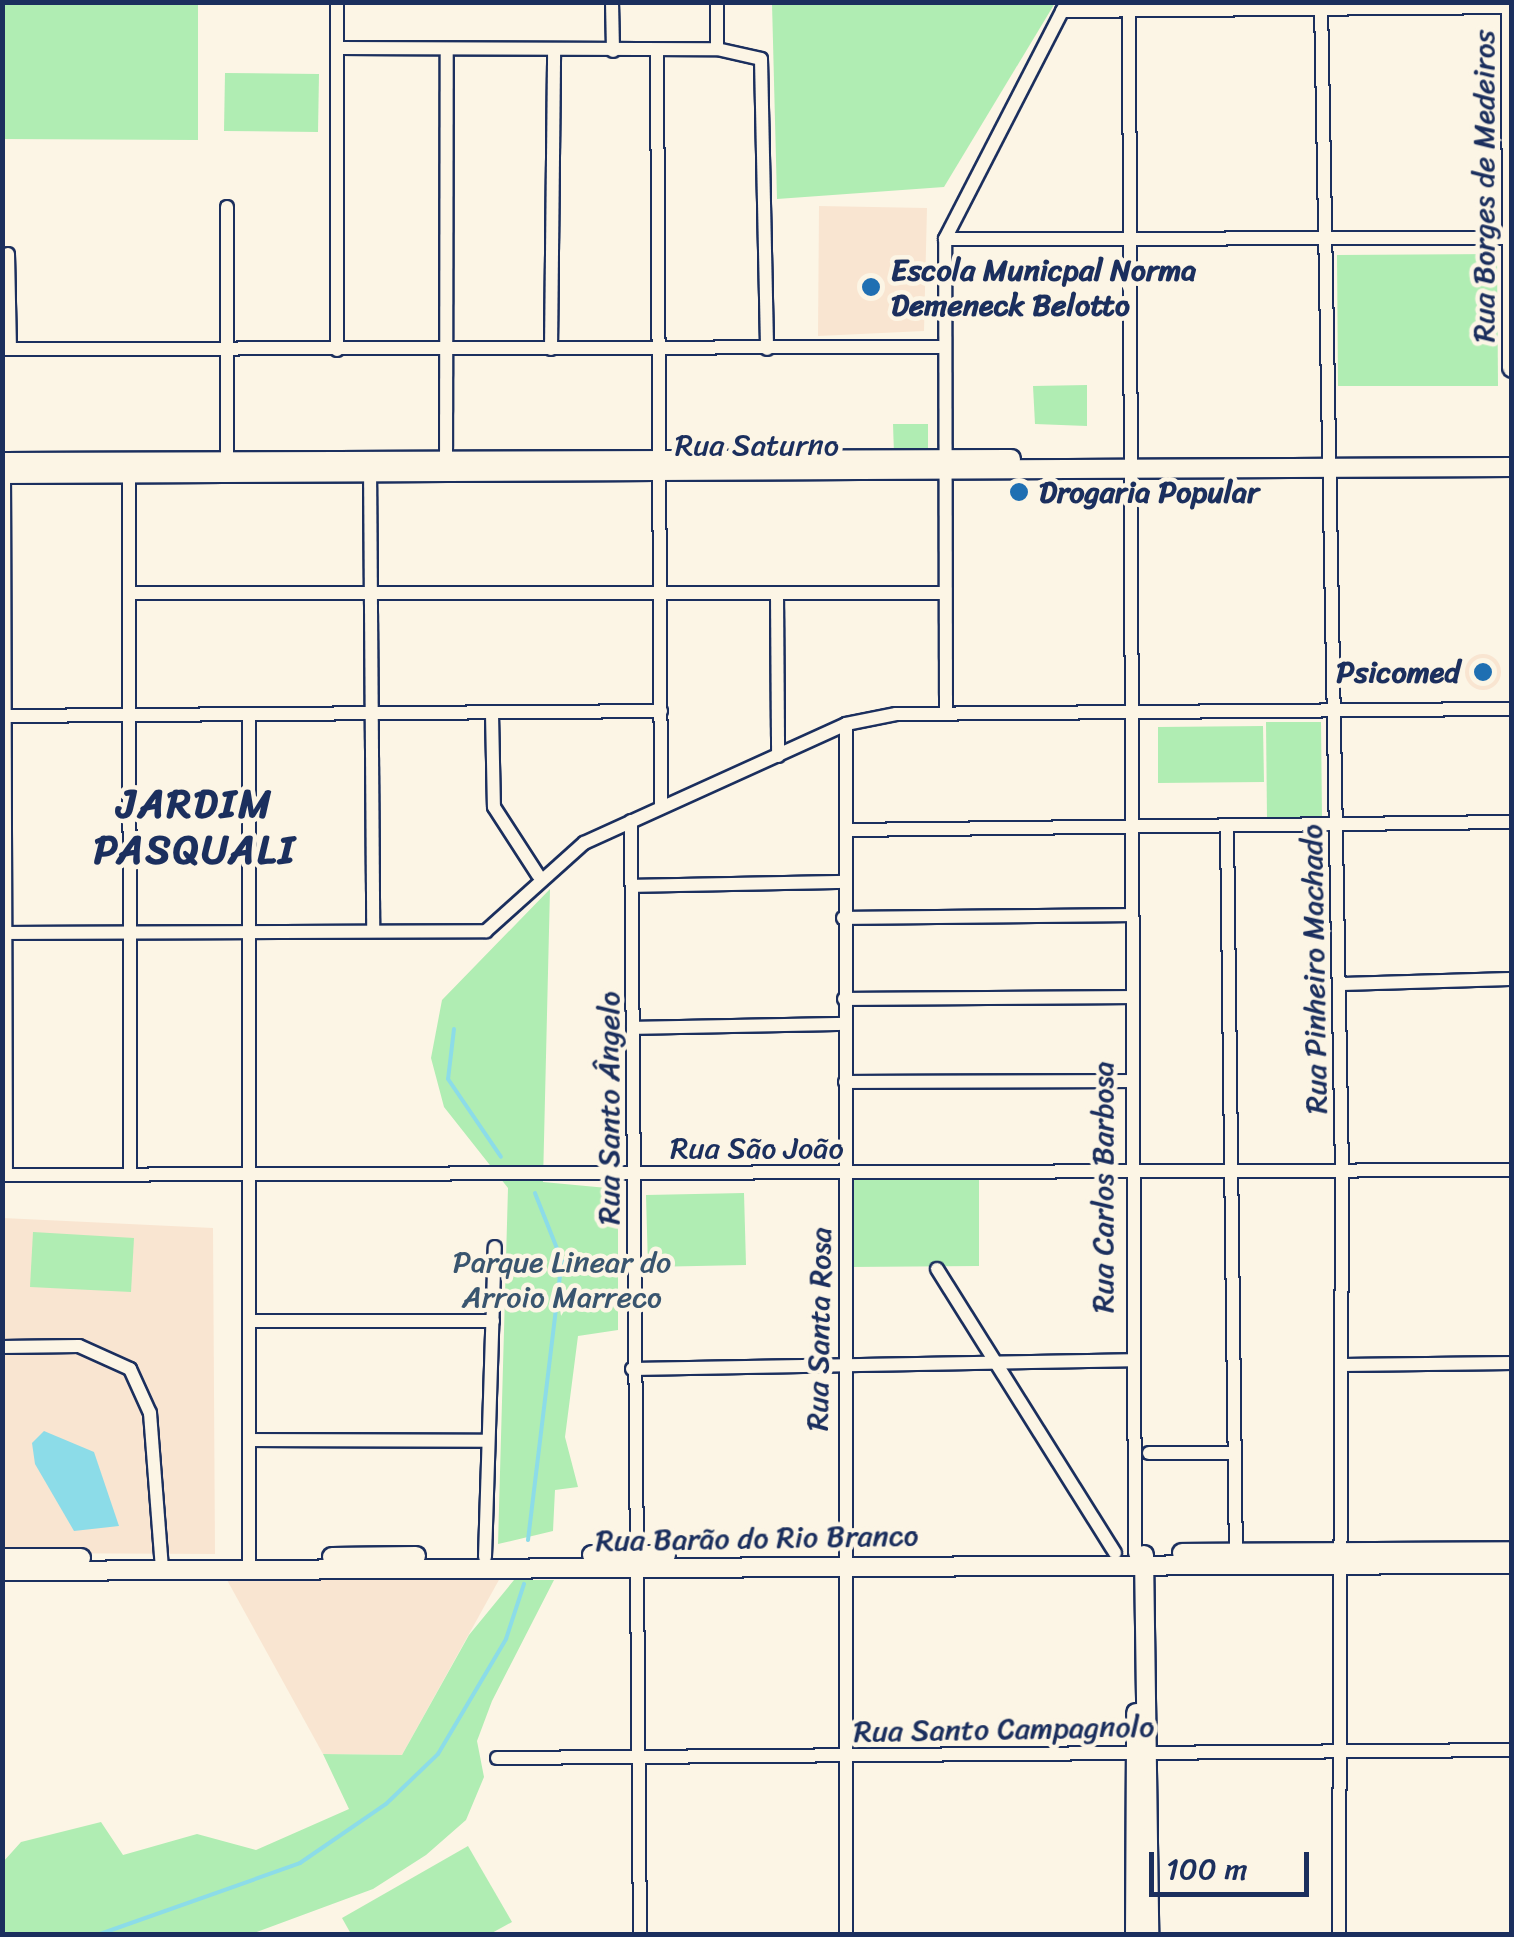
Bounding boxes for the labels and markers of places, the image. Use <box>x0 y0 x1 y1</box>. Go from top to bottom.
place label: Escola Municpal Norma Demeneck Belotto <box>891 252 1197 322</box>
marker: Escola Municpal Norma Demeneck Belotto <box>860 276 882 298</box>
place label: Drogaria Popular <box>1039 474 1259 510</box>
marker: Drogaria Popular <box>1008 481 1030 503</box>
place label: Psicomed <box>1336 654 1460 690</box>
marker: Psicomed <box>1470 659 1496 685</box>

